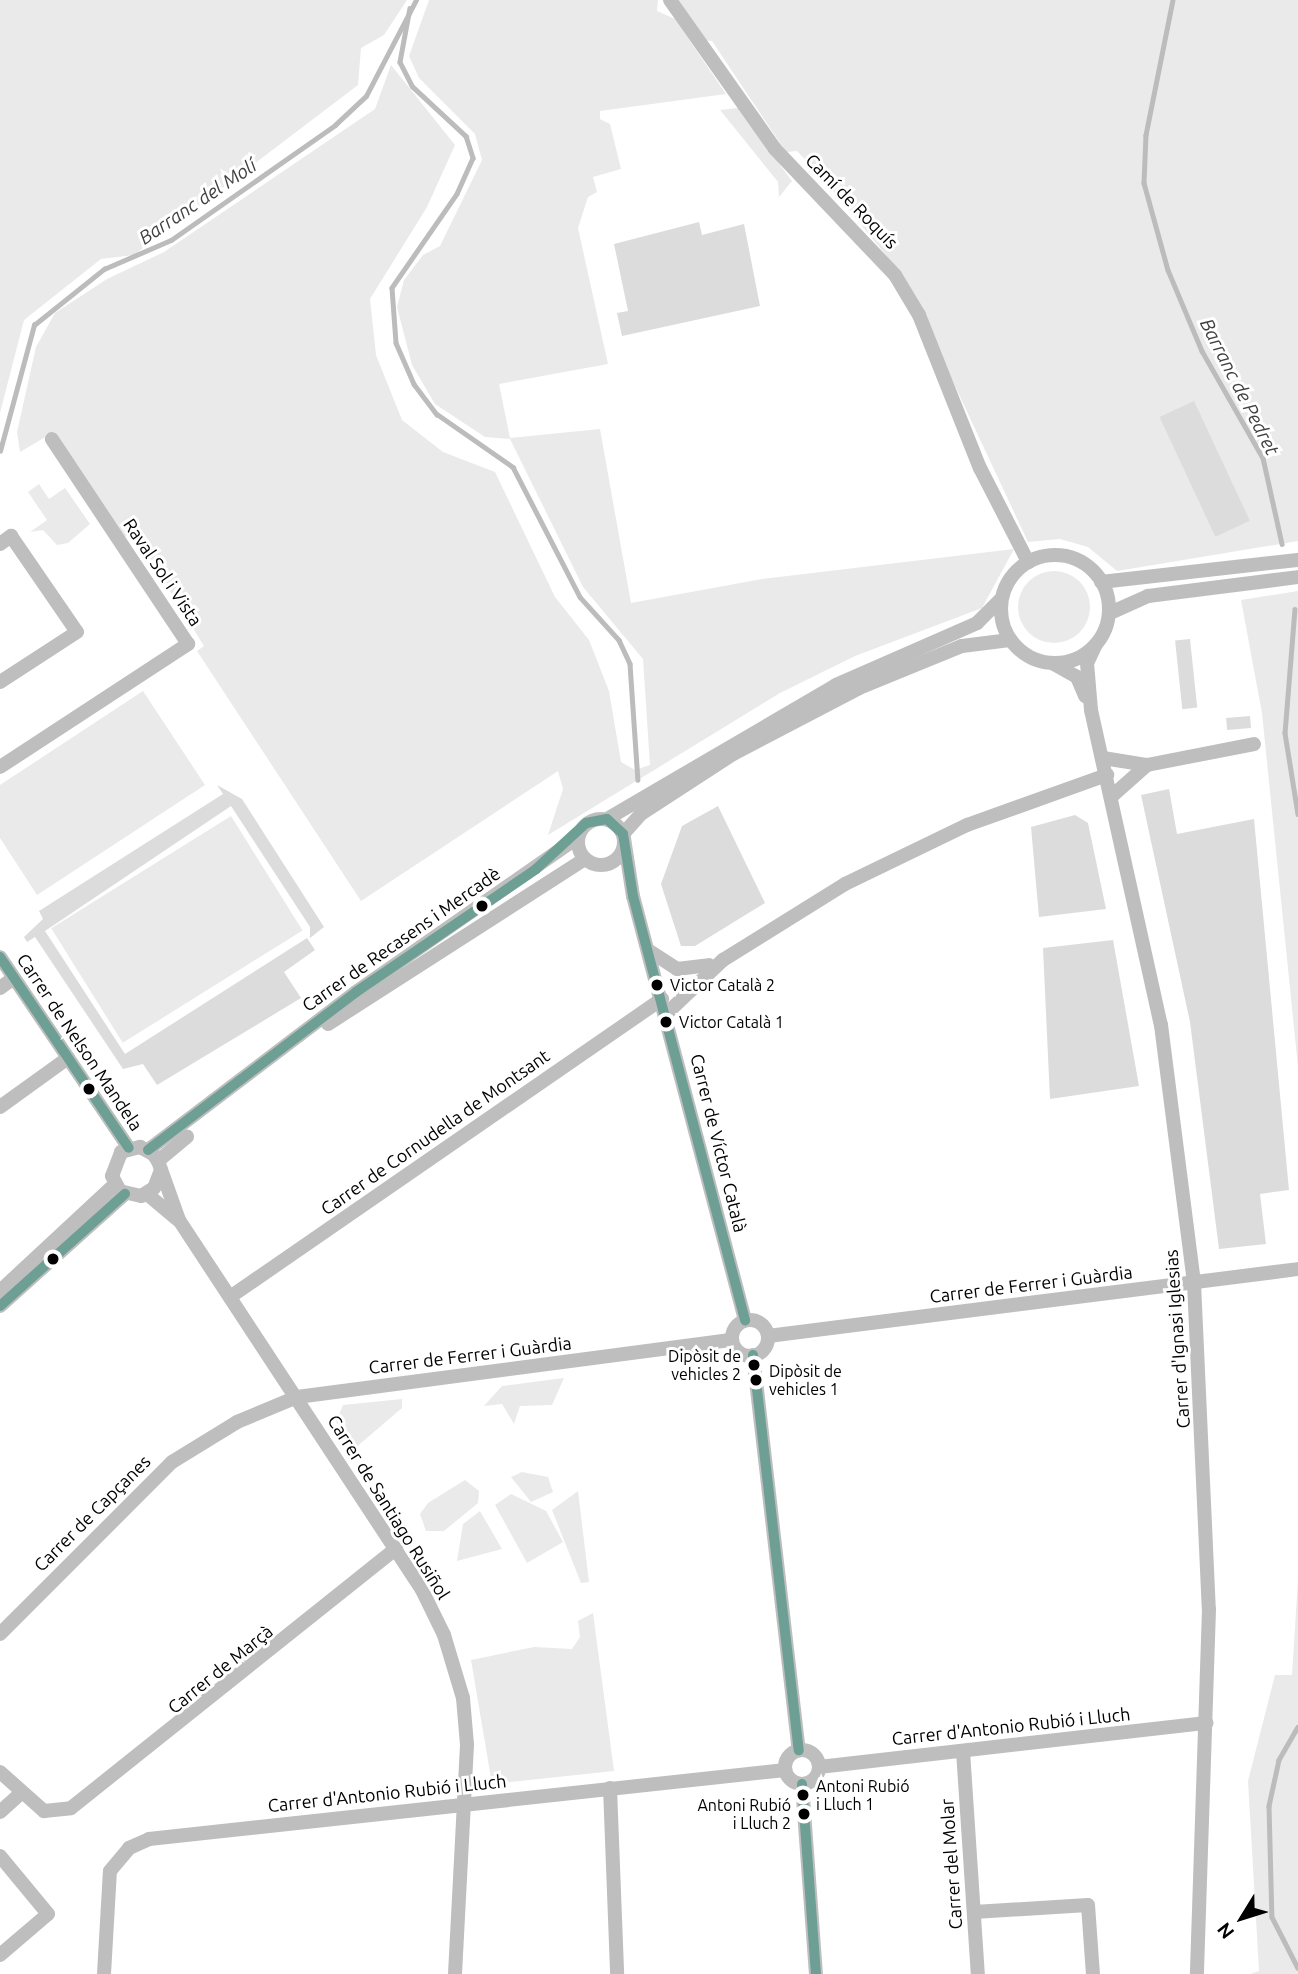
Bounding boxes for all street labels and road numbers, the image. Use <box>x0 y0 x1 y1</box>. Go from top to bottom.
street label: Camí de Roquís <box>801 149 903 253</box>
street label: Raval Sol i Vista <box>119 514 207 630</box>
street label: Carrer de Recasens i Mercadè <box>298 862 504 1016</box>
street label: Carrer de Nelson Mandela <box>13 949 147 1135</box>
street label: Carrer de Cornudella de Montsant <box>317 1045 553 1219</box>
street label: Carrer de Víctor Català <box>686 1051 752 1235</box>
street label: Carrer d'Ignasi Iglesias <box>1160 1249 1194 1429</box>
street label: Carrer de Ferrer i Guàrdia <box>928 1261 1134 1307</box>
street label: Carrer de Ferrer i Guàrdia <box>367 1332 573 1378</box>
street label: Carrer de Santiago Rusiñol <box>323 1411 455 1603</box>
street label: Carrer de Capçanes <box>29 1450 155 1576</box>
street label: Carrer de Marçà <box>163 1620 277 1718</box>
street label: Carrer d'Antonio Rubió i Lluch <box>891 1703 1131 1749</box>
street label: Carrer d'Antonio Rubió i Lluch <box>267 1770 507 1816</box>
street label: Carrer del Molar <box>936 1798 966 1930</box>

